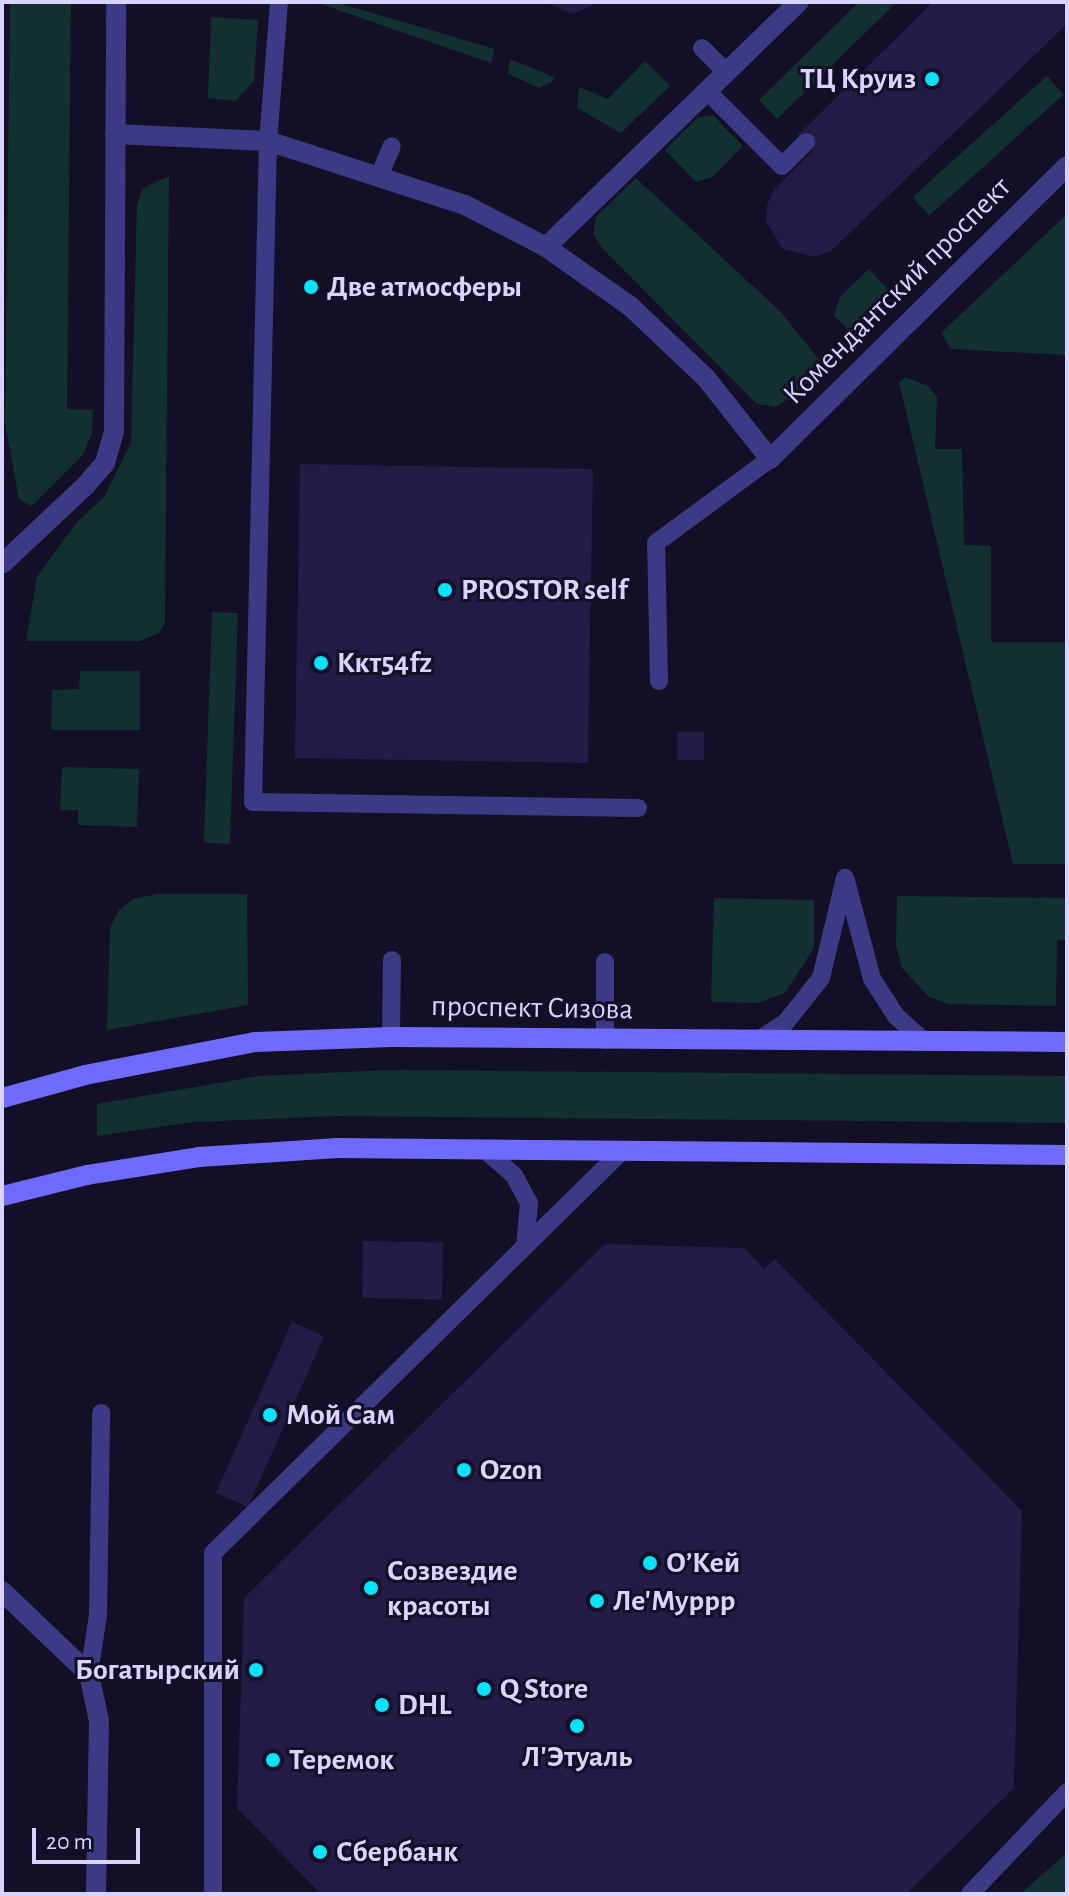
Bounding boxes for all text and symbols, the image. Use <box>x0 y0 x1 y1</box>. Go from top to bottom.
place label: ТЦ Круиз <box>800 61 916 97</box>
marker: ТЦ Круиз <box>923 70 941 88</box>
street label: Комендантский проспект <box>776 170 1018 412</box>
place label: Две атмосферы <box>327 269 522 305</box>
marker: Две атмосферы <box>302 278 320 296</box>
place label: PROSTOR self <box>461 572 628 608</box>
marker: PROSTOR self <box>436 581 454 599</box>
place label: Kкт54fz <box>337 645 432 681</box>
marker: Kкт54fz <box>312 654 330 672</box>
street label: проспект Сизова <box>431 988 633 1028</box>
place label: Мой Сам <box>286 1397 395 1433</box>
marker: Мой Сам <box>261 1406 279 1424</box>
place label: Ozon <box>480 1452 542 1488</box>
marker: Ozon <box>455 1461 473 1479</box>
place label: О’Кей <box>666 1545 740 1581</box>
place label: Созвездие красоты <box>387 1553 518 1624</box>
marker: О’Кей <box>641 1554 659 1572</box>
marker: Созвездие красоты <box>362 1579 380 1597</box>
place label: Ле'Муррр <box>613 1583 735 1619</box>
marker: Ле'Муррр <box>588 1592 606 1610</box>
place label: Богатырский <box>75 1652 240 1688</box>
marker: Богатырский <box>247 1661 265 1679</box>
place label: Q Store <box>500 1671 588 1707</box>
marker: Q Store <box>475 1680 493 1698</box>
place label: DHL <box>398 1687 451 1723</box>
marker: DHL <box>373 1696 391 1714</box>
marker: Л'Этуаль <box>568 1717 586 1735</box>
place label: Л'Этуаль <box>522 1739 632 1775</box>
place label: Теремок <box>289 1742 394 1778</box>
marker: Теремок <box>264 1751 282 1769</box>
scale bar <box>36 1812 144 1862</box>
text: 20 m <box>46 1830 93 1854</box>
place label: Сбербанк <box>336 1834 458 1870</box>
marker: Сбербанк <box>311 1843 329 1861</box>

